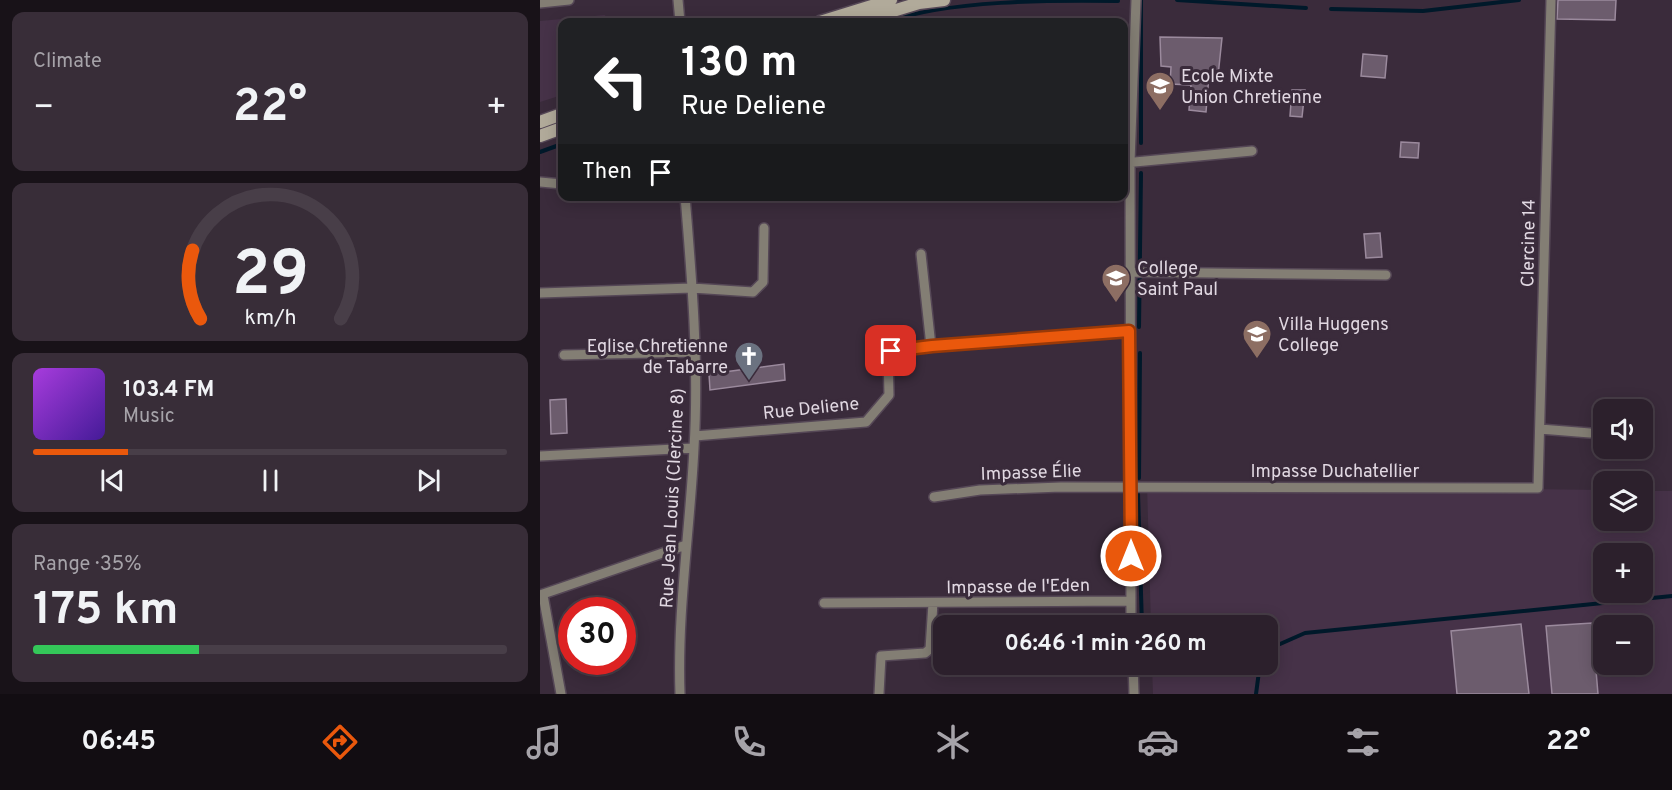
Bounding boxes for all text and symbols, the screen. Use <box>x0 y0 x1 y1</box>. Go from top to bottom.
text: 130 m <box>681 38 797 91</box>
icon: left <box>582 42 660 120</box>
text: Climate <box>33 49 102 75</box>
place label: Ecole Mixte Union Chretienne <box>1181 66 1322 110</box>
school or university icon: Ecole Mixte Union Chretienne <box>1144 70 1176 112</box>
text: 22° <box>233 80 307 137</box>
text: − <box>33 88 54 130</box>
text: + <box>486 88 507 130</box>
text: Rue Deliene <box>681 90 826 124</box>
icon: arrive <box>644 156 677 189</box>
text: Then <box>582 159 632 186</box>
street label: Clercine 14 <box>1517 199 1542 287</box>
text: 29 <box>232 238 308 317</box>
place label: College Saint Paul <box>1137 258 1218 302</box>
school or university icon: College Saint Paul <box>1100 262 1132 304</box>
text: km/h <box>244 305 296 332</box>
place label: Villa Huggens College <box>1278 314 1389 358</box>
school or university icon: Villa Huggens College <box>1241 318 1273 360</box>
pin <box>865 325 916 376</box>
icon: arrive <box>874 334 907 367</box>
place label: Eglise Chretienne de Tabarre <box>587 336 728 380</box>
church icon: Eglise Chretienne de Tabarre <box>733 340 765 382</box>
text: 103.4 FM <box>123 377 214 404</box>
street label: Rue Jean Louis (Clercine 8) <box>656 387 691 609</box>
street label: Rue Deliene <box>762 393 860 426</box>
map controls <box>1593 399 1653 675</box>
button: sound <box>1593 399 1653 459</box>
text: Music <box>123 404 175 430</box>
street label: Impasse Élie <box>980 458 1082 487</box>
street label: Impasse Duchatellier <box>1251 461 1420 484</box>
icon: previous <box>96 464 129 497</box>
icon: pause <box>254 464 287 497</box>
icon: next <box>412 464 445 497</box>
button: layers <box>1593 471 1653 531</box>
position arrow <box>1099 524 1163 588</box>
button: + <box>1593 543 1653 603</box>
text: Range · 35% <box>33 552 142 578</box>
street label: Impasse de l'Eden <box>946 575 1090 600</box>
text: 175 km <box>33 583 178 640</box>
speed limit sign: 30 <box>558 597 636 675</box>
button: − <box>1593 615 1653 675</box>
text: 06:46 · 1 min · 260 m <box>1004 631 1207 658</box>
icon: directions <box>319 721 361 763</box>
icon: music <box>523 721 565 763</box>
icon: phone <box>728 721 770 763</box>
icon: climate <box>932 721 974 763</box>
icon: car <box>1137 721 1179 763</box>
icon: filters <box>1342 721 1384 763</box>
text: 06:45 <box>81 725 156 759</box>
text: 22° <box>1546 725 1591 759</box>

